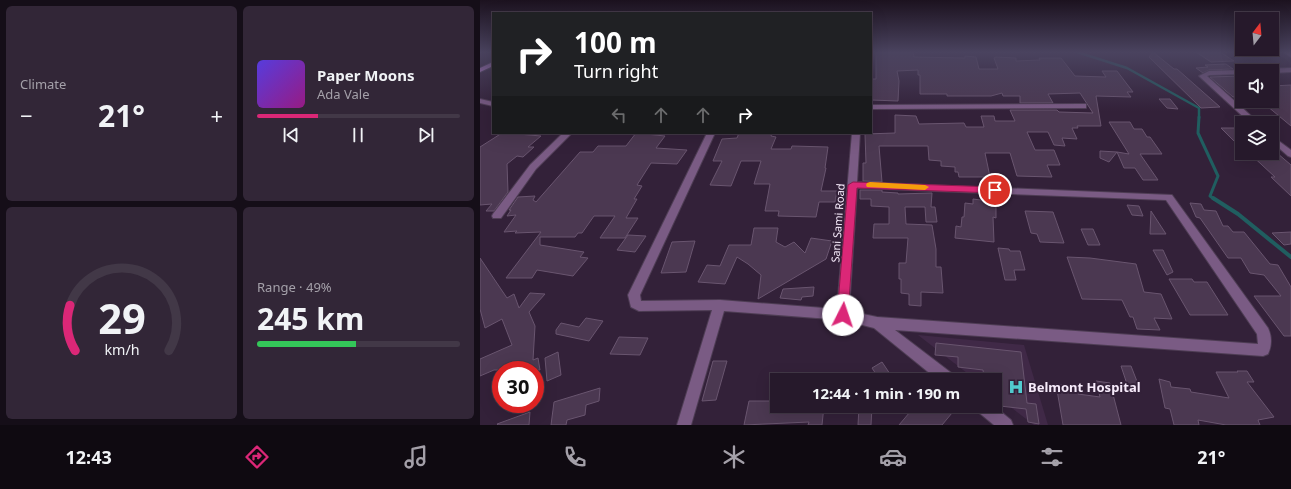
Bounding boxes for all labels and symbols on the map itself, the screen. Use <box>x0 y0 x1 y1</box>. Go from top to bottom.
north arrow <box>1235 12 1279 56</box>
pin <box>978 173 1012 207</box>
street label: Sani Sami Road <box>827 183 848 263</box>
position arrow <box>822 294 864 336</box>
speed limit sign: 30 <box>492 361 544 413</box>
hospital icon: Belmont Hospital <box>1007 378 1025 396</box>
place label: Belmont Hospital <box>1028 378 1141 396</box>

